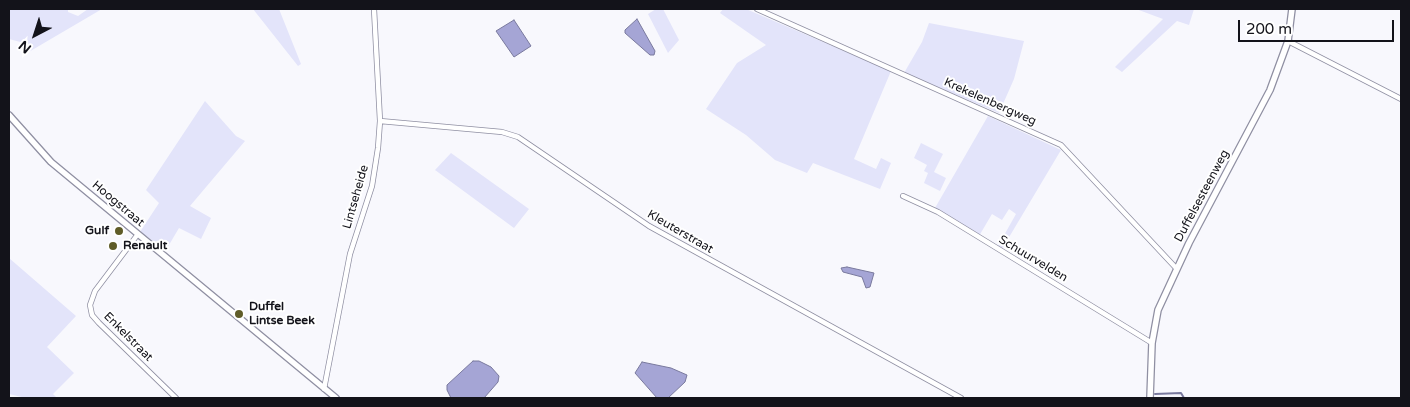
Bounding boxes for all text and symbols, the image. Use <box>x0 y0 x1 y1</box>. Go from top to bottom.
north arrow <box>10 10 60 60</box>
scale bar <box>1240 10 1396 42</box>
text: 200 m <box>1246 20 1292 38</box>
text: N <box>15 37 35 57</box>
street label: Krekelenbergweg <box>942 75 1038 129</box>
street label: Duffelsesteenweg <box>1172 147 1232 245</box>
street label: Lintseheide <box>340 163 372 231</box>
street label: Hoogstraat <box>89 178 147 230</box>
street label: Kleuterstraat <box>644 207 716 257</box>
place label: Gulf <box>85 224 109 238</box>
marker: Gulf <box>113 225 125 237</box>
street label: Schuurvelden <box>996 233 1070 285</box>
place label: Renault <box>123 239 167 253</box>
marker: Renault <box>107 240 119 252</box>
place label: Duffel Lintse Beek <box>249 300 315 328</box>
marker: Duffel Lintse Beek <box>233 308 245 320</box>
street label: Enkelstraat <box>100 309 156 365</box>

